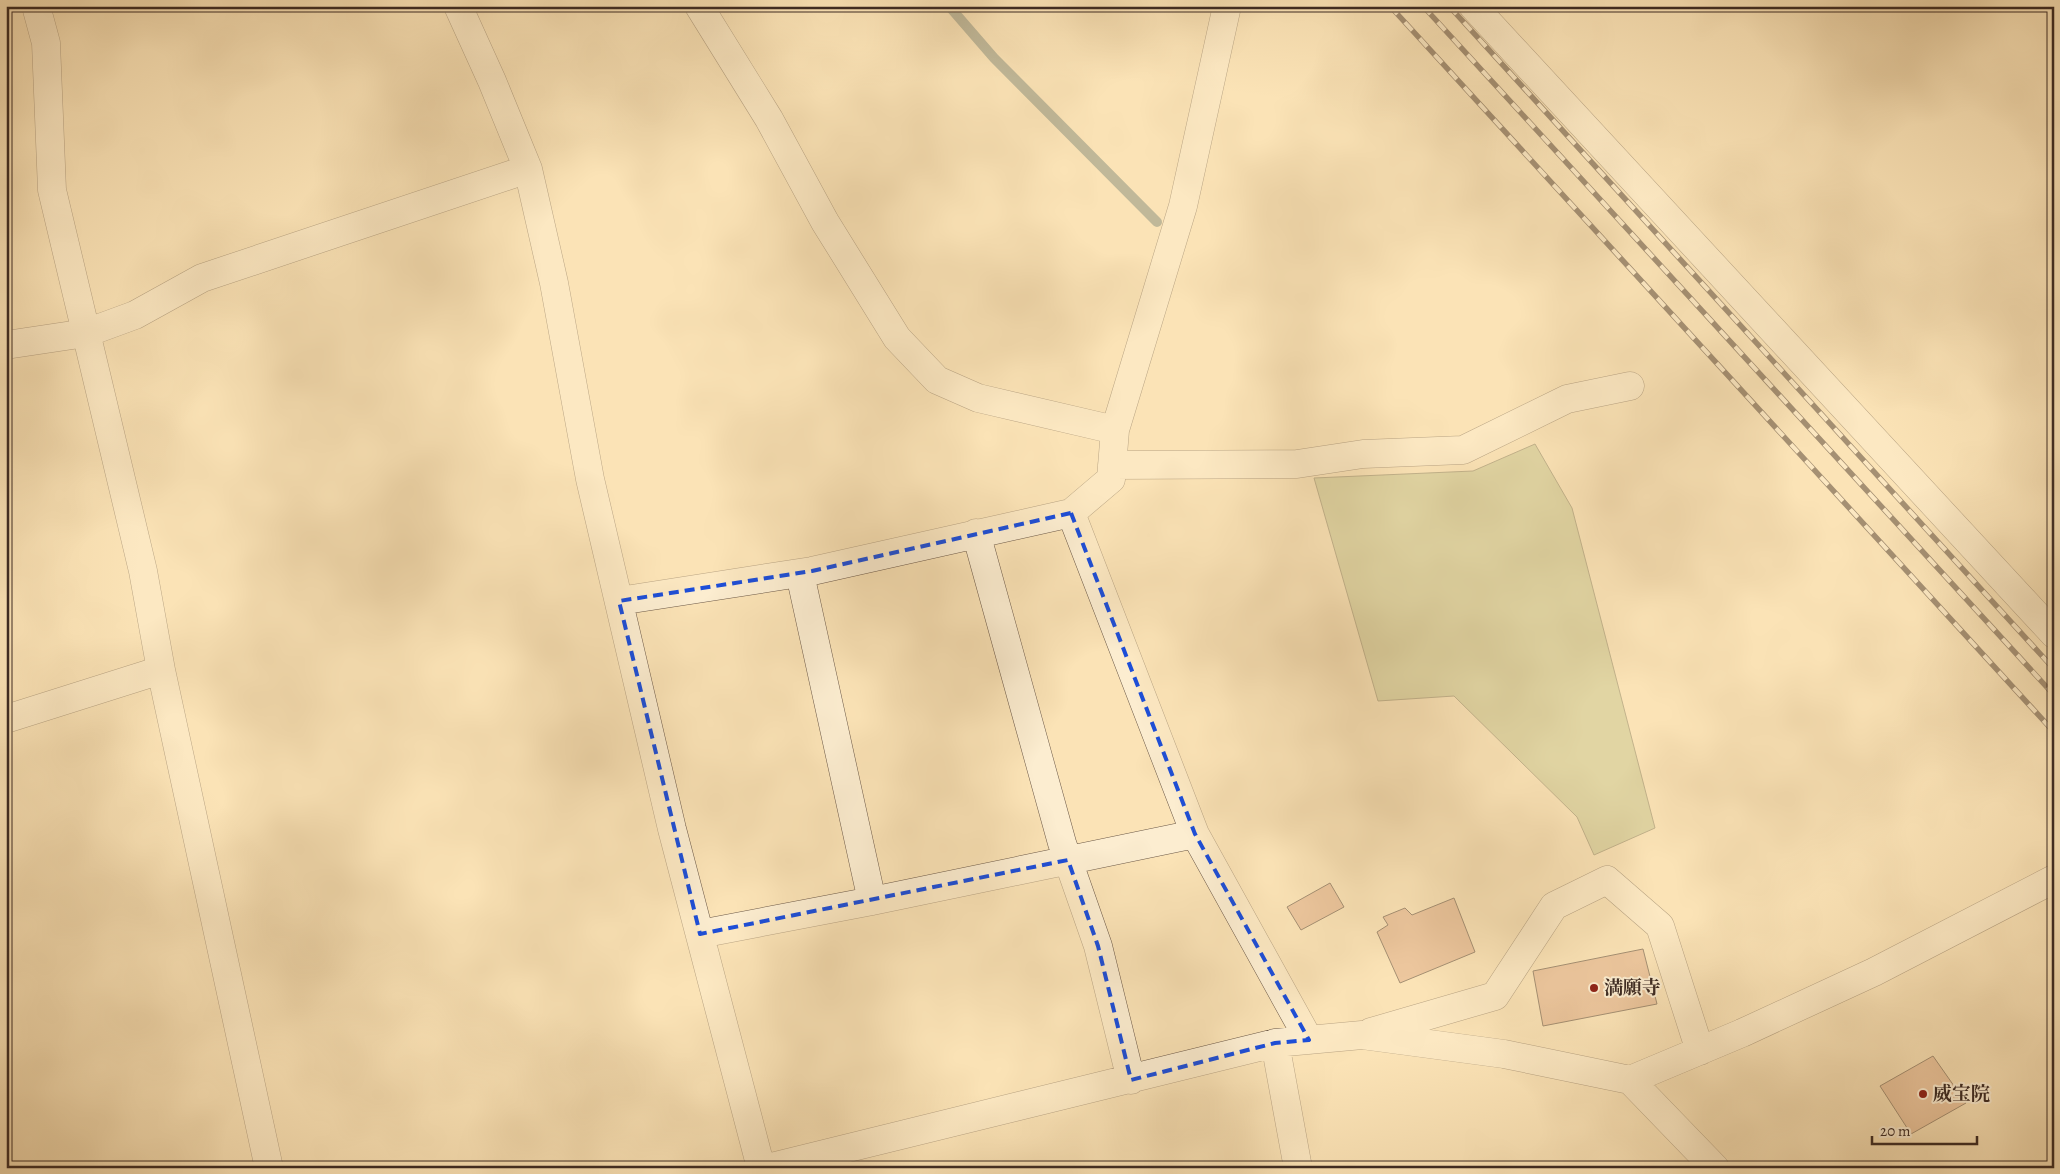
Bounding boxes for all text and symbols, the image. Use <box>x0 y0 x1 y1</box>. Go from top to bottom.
place label: 満願寺 <box>1604 975 1661 1001</box>
marker: 満願寺 <box>1588 982 1600 994</box>
place label: 威宝院 <box>1933 1081 1990 1107</box>
marker: 威宝院 <box>1917 1088 1929 1100</box>
scale bar <box>1872 1114 1978 1146</box>
text: 20 m <box>1880 1121 1911 1141</box>

